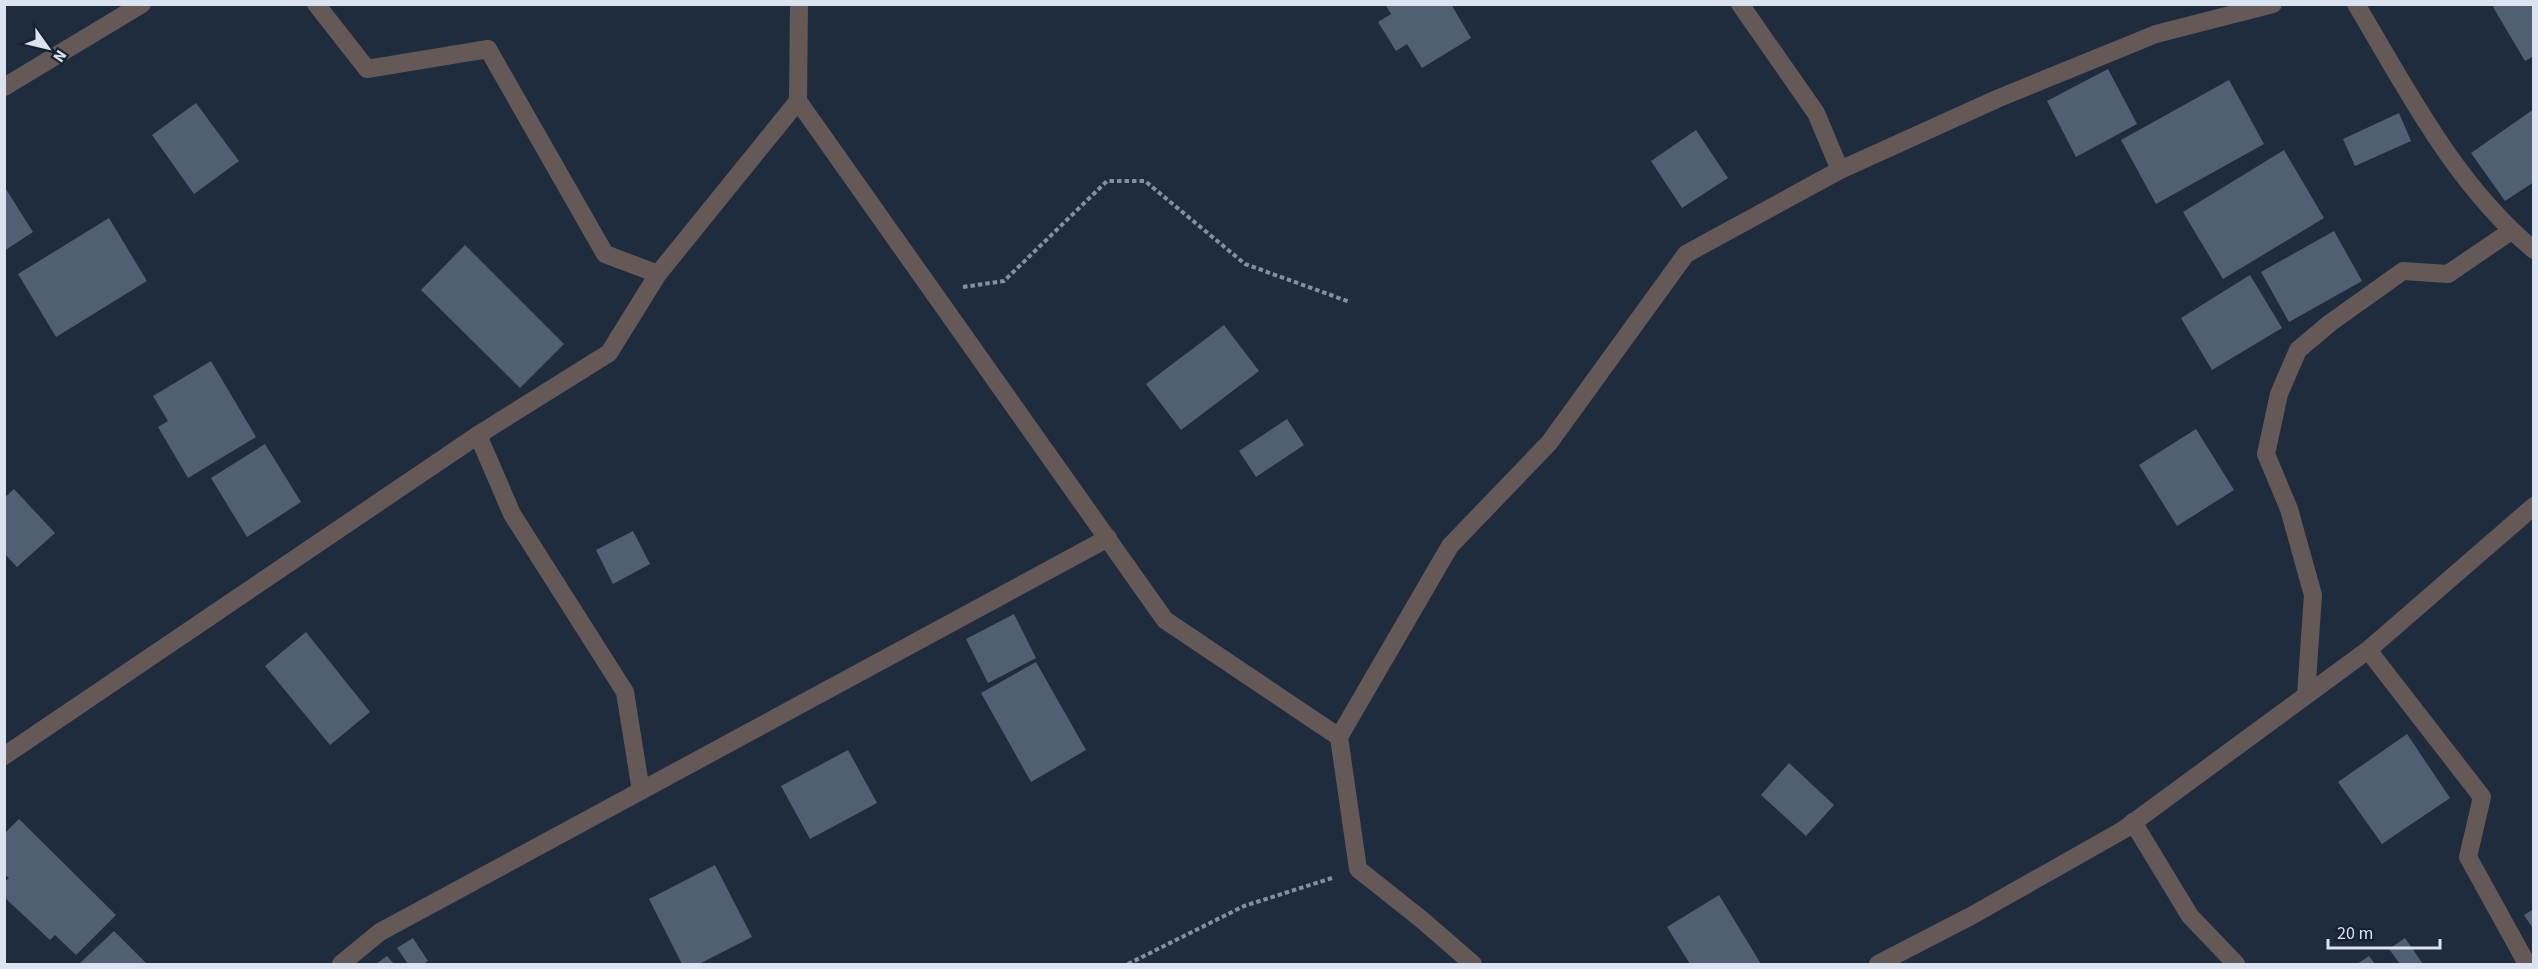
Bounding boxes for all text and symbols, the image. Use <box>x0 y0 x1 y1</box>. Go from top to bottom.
north arrow <box>18 18 78 78</box>
text: N <box>48 45 72 66</box>
scale bar <box>2328 912 2440 950</box>
text: 20 m <box>2337 921 2373 946</box>

